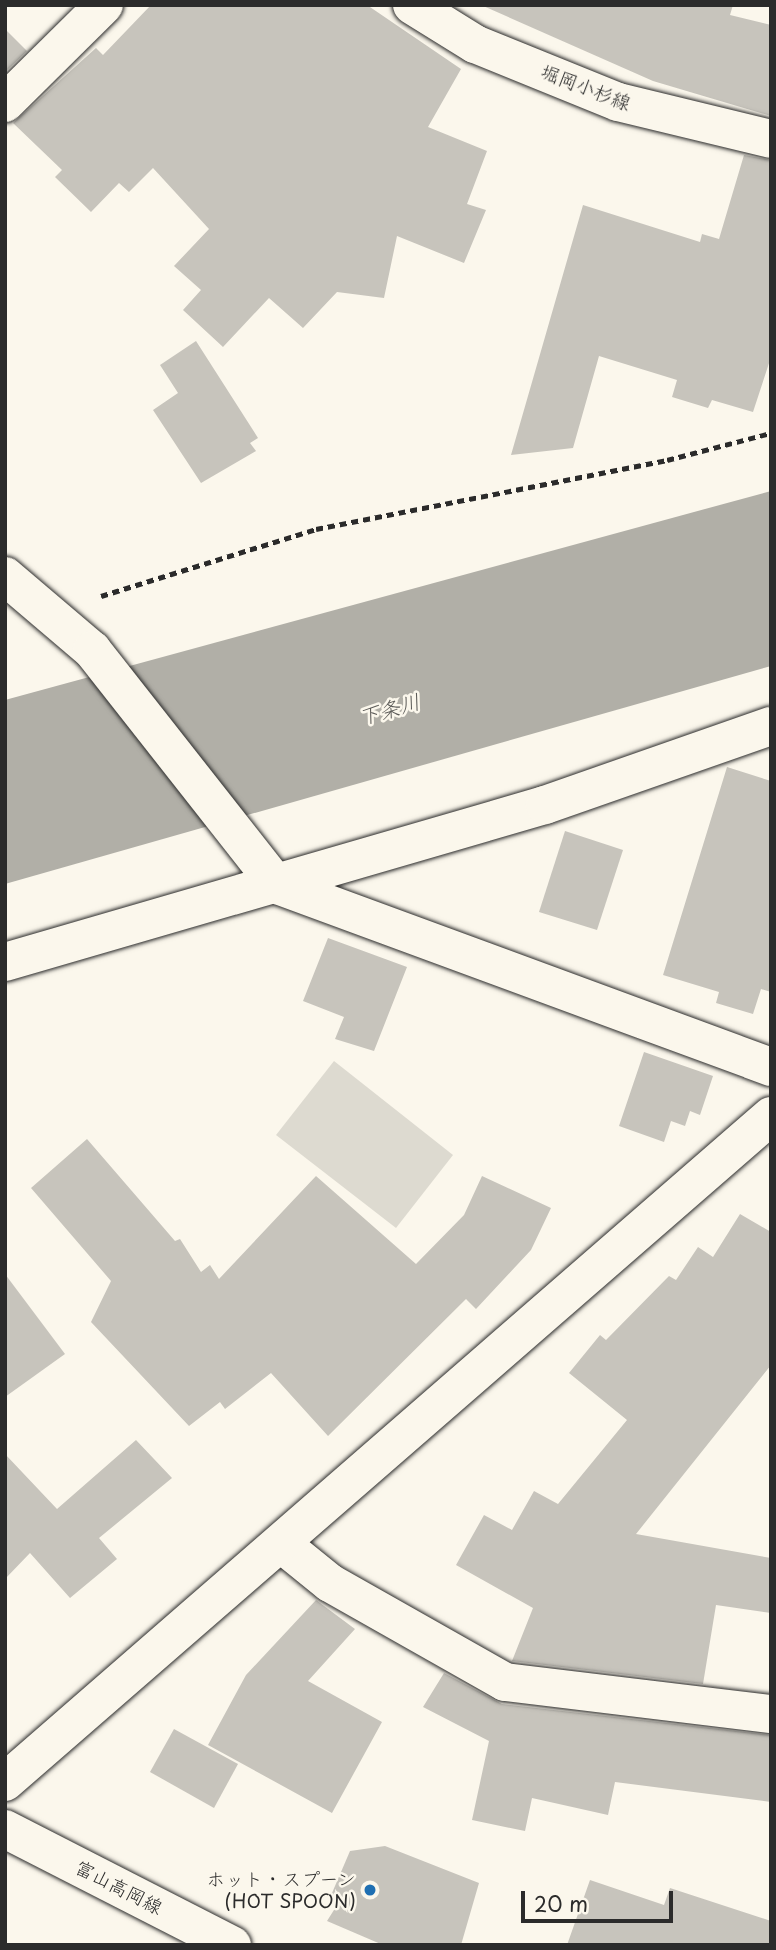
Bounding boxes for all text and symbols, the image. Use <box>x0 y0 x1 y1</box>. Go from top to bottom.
street label: 堀岡小杉線 <box>538 59 634 115</box>
water label: 下条川 <box>355 687 423 729</box>
street label: 富山高岡線 <box>72 1855 166 1919</box>
place label: ホット・スプーン (HOT SPOON) <box>205 1868 356 1912</box>
scale bar <box>524 1876 676 1920</box>
marker: ホット・スプーン (HOT SPOON) <box>362 1882 378 1898</box>
text: 20 m <box>534 1887 588 1919</box>

